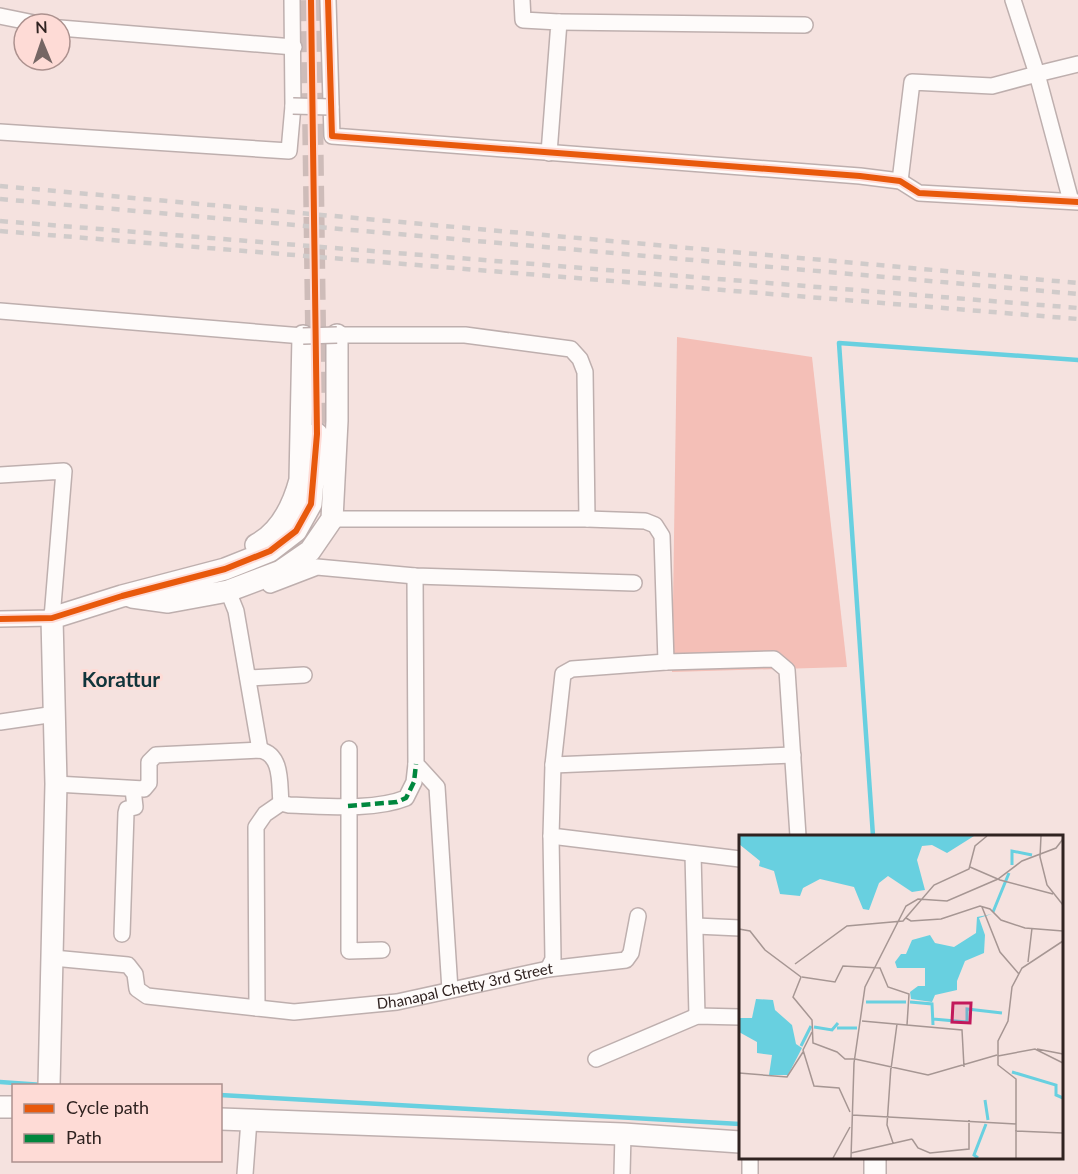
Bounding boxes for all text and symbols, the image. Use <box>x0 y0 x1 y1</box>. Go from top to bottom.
north arrow <box>12 12 72 72</box>
text: N <box>35 17 48 36</box>
district label: Korattur <box>82 666 160 691</box>
inset map <box>739 835 1063 1159</box>
street label: Dhanapal Chetty 3rd Street <box>376 958 554 1012</box>
legend <box>12 1084 222 1162</box>
text: Cycle path <box>66 1096 149 1118</box>
text: Path <box>66 1126 102 1148</box>

